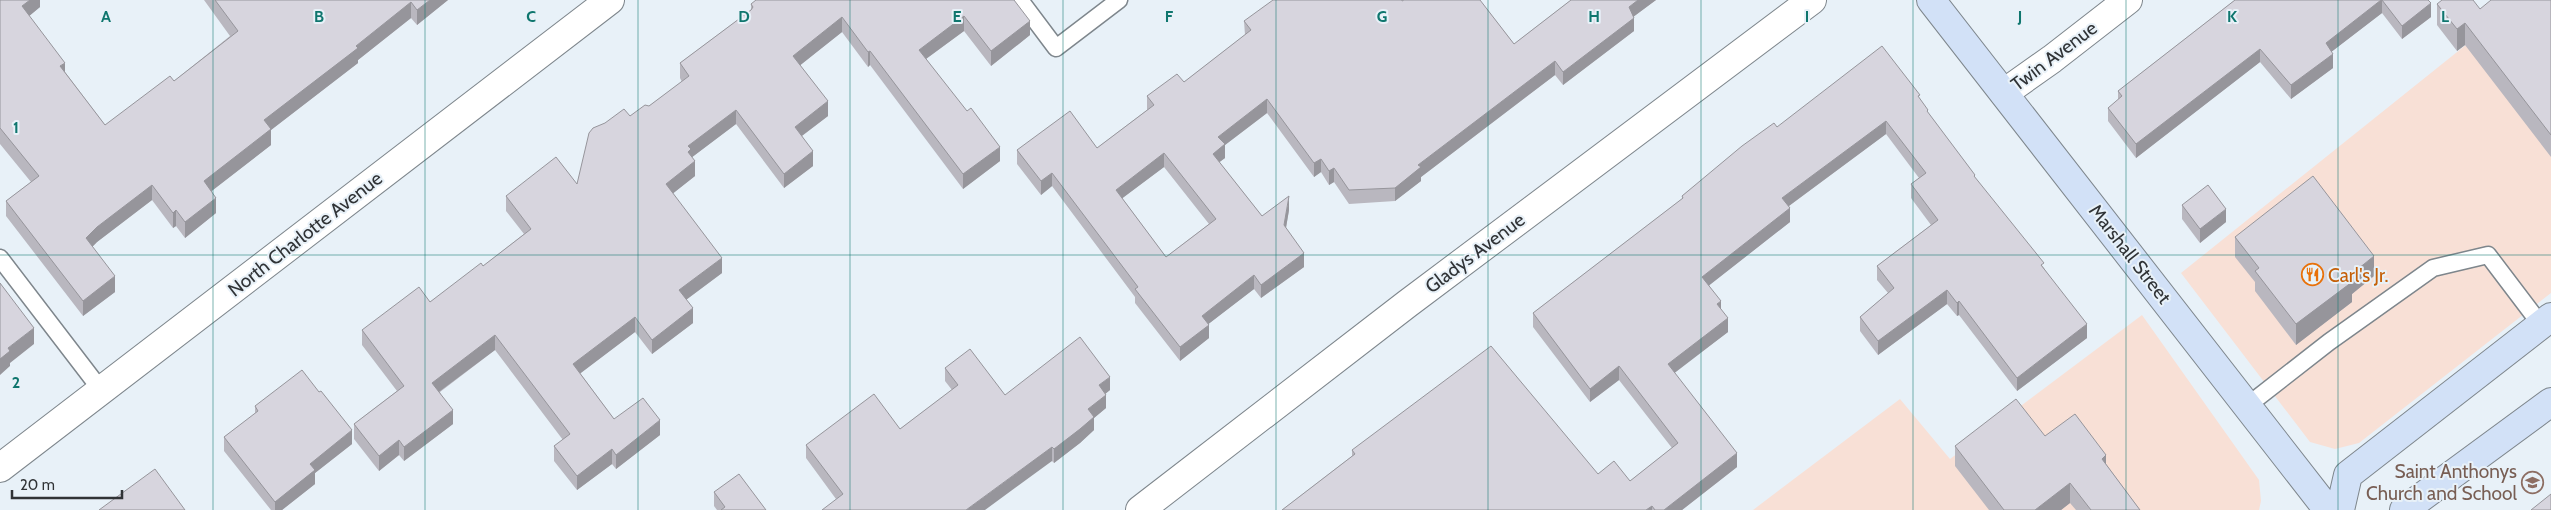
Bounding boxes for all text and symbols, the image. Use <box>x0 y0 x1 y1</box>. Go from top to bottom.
text: A <box>101 7 111 26</box>
text: B <box>314 7 324 26</box>
text: C <box>526 7 536 26</box>
text: D <box>738 7 750 26</box>
text: E <box>952 7 962 26</box>
text: F <box>1165 7 1174 26</box>
text: G <box>1377 7 1387 26</box>
text: H <box>1588 7 1600 26</box>
text: I <box>1805 7 1809 26</box>
text: J <box>2017 7 2022 26</box>
text: K <box>2227 7 2237 26</box>
text: L <box>2441 7 2449 26</box>
street label: Twin Avenue <box>2006 16 2102 96</box>
text: 1 <box>13 118 19 137</box>
street label: North Charlotte Avenue <box>223 166 387 301</box>
street label: Marshall Street <box>2084 200 2176 309</box>
street label: Gladys Avenue <box>1421 208 1530 298</box>
restaurant icon: Carl's Jr. <box>2300 263 2324 287</box>
place label: Carl's Jr. <box>2328 264 2388 287</box>
text: 2 <box>12 373 20 392</box>
place label: Saint Anthonys Church and School <box>2366 460 2518 505</box>
scale bar <box>12 468 122 500</box>
school or university icon: Saint Anthonys Church and School <box>2521 470 2545 494</box>
text: 20 m <box>20 476 55 494</box>

